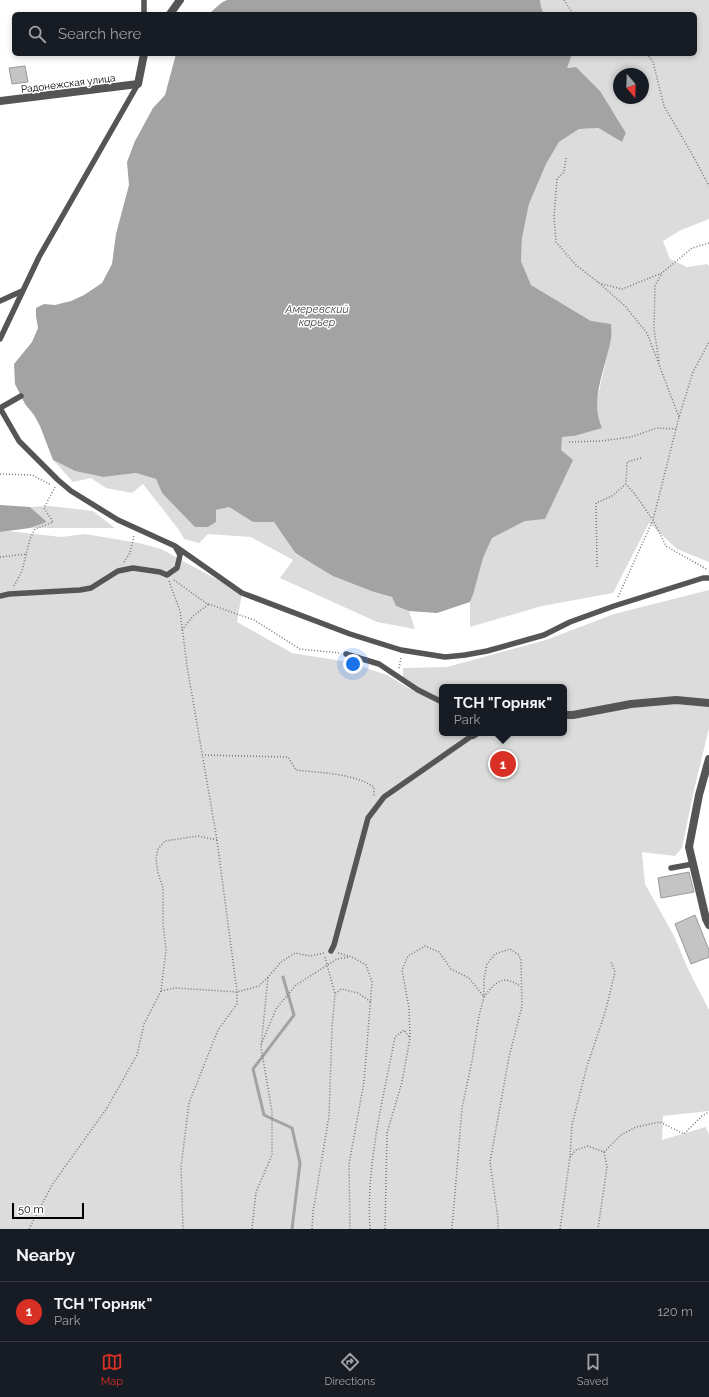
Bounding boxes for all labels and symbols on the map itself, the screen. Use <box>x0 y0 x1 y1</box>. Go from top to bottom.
north arrow <box>613 68 649 104</box>
street label: Радонежская улица <box>20 72 116 95</box>
water label: Амеревский карьер <box>284 303 349 329</box>
your location <box>343 654 363 674</box>
pin: 1 <box>490 749 516 779</box>
scale bar <box>12 1201 84 1220</box>

